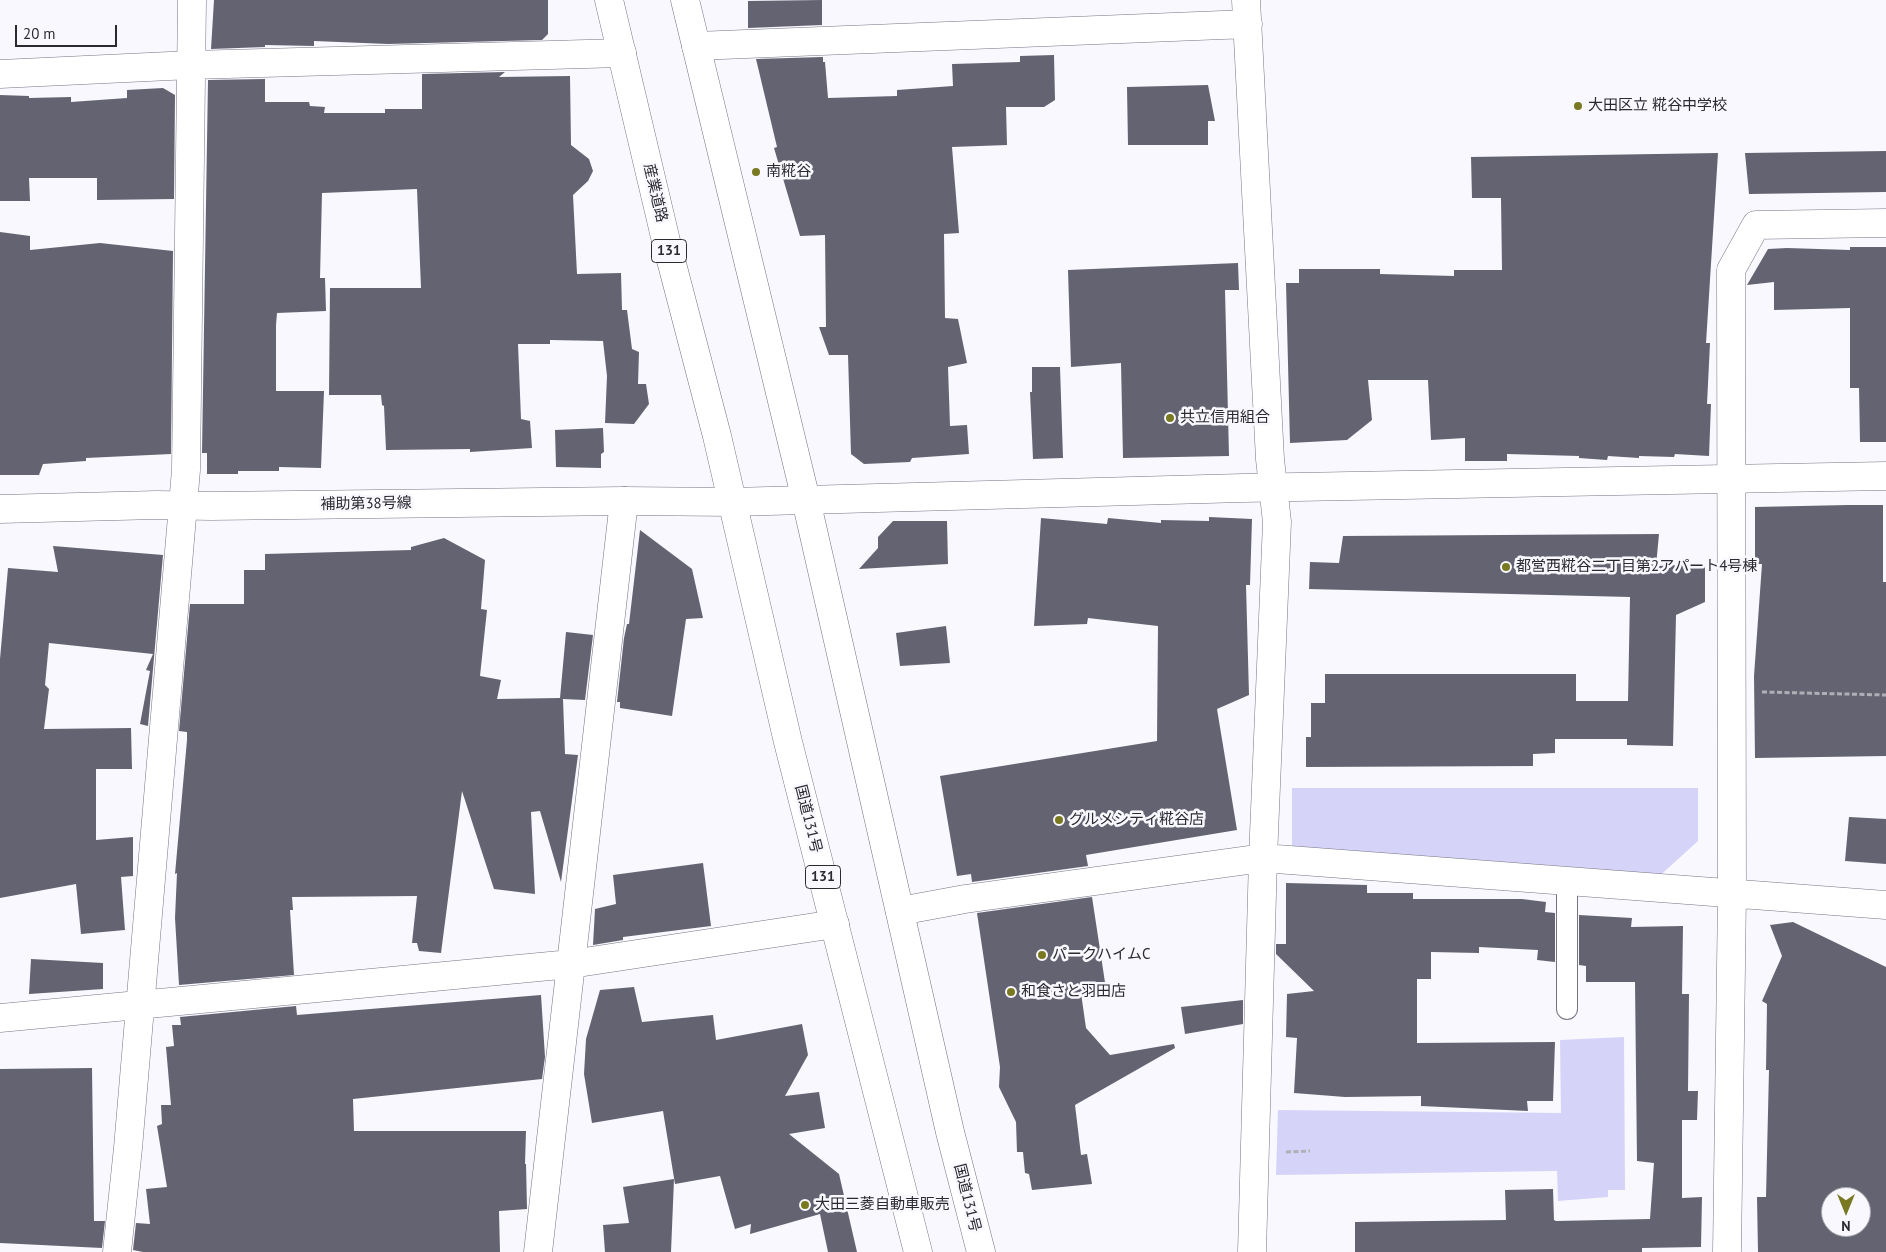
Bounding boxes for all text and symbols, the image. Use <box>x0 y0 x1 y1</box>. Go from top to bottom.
scale bar <box>18 15 120 47</box>
text: 20 m <box>23 24 56 43</box>
place label: 大田区立 糀谷中学校 <box>1588 97 1727 115</box>
marker: 大田区立 糀谷中学校 <box>1572 100 1584 112</box>
street label: 産業道路 <box>639 162 671 224</box>
place label: 南糀谷 <box>766 163 811 181</box>
marker: 南糀谷 <box>750 166 762 178</box>
road number: 131 <box>652 240 686 262</box>
place label: 共立信用組合 <box>1180 409 1270 427</box>
marker: 共立信用組合 <box>1164 412 1176 424</box>
street label: 補助第38号線 <box>320 494 412 514</box>
place label: 都営西糀谷二丁目第2アパート4号棟 <box>1516 558 1757 576</box>
marker: 都営西糀谷二丁目第2アパート4号棟 <box>1500 561 1512 573</box>
street label: 国道131号 <box>791 783 825 855</box>
place label: グルメシティ糀谷店 <box>1069 811 1204 829</box>
marker: グルメシティ糀谷店 <box>1053 814 1065 826</box>
road number: 131 <box>806 866 840 889</box>
place label: パークハイムC <box>1052 946 1151 964</box>
marker: パークハイムC <box>1036 949 1048 961</box>
place label: 和食さと羽田店 <box>1021 983 1126 1001</box>
marker: 和食さと羽田店 <box>1005 986 1017 998</box>
street label: 国道131号 <box>950 1162 984 1234</box>
north arrow <box>1821 1187 1871 1237</box>
place label: 大田三菱自動車販売 <box>815 1196 950 1214</box>
marker: 大田三菱自動車販売 <box>799 1199 811 1211</box>
text: N <box>1841 1217 1851 1235</box>

